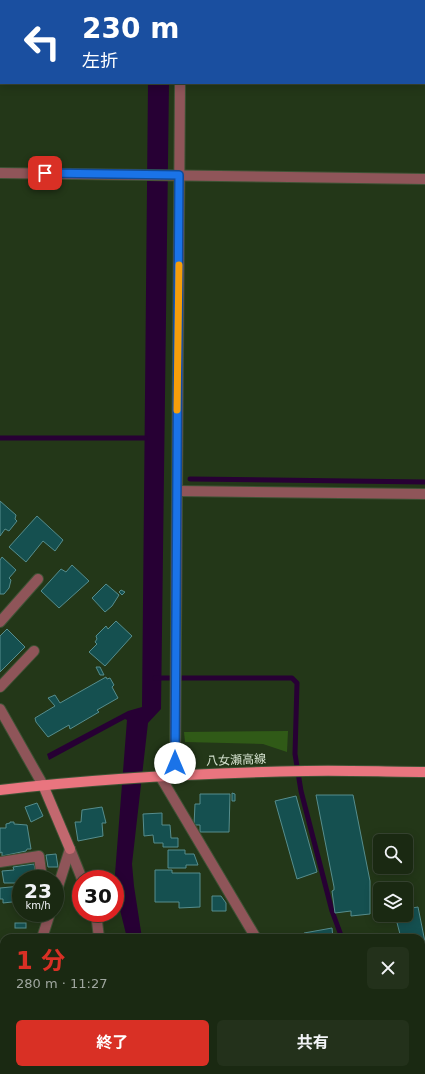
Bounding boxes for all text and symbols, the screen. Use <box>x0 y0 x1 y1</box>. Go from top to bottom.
text: 230 m <box>82 12 179 45</box>
icon: left <box>16 16 68 68</box>
text: 左折 <box>82 50 118 71</box>
pin <box>28 156 62 190</box>
icon: arrive <box>34 162 56 184</box>
position arrow <box>154 742 196 784</box>
street label: 八女瀬高線 <box>206 752 266 768</box>
map controls <box>373 834 413 922</box>
button: search <box>373 834 413 874</box>
speed limit sign: 30 <box>72 870 124 922</box>
text: 23 <box>24 879 52 903</box>
button: layers <box>373 882 413 922</box>
text: km/h <box>25 900 51 911</box>
text: 1 分 <box>16 947 65 975</box>
button: close <box>367 947 409 989</box>
text: 280 m · 11:27 <box>16 976 107 991</box>
button: 終了 <box>16 1020 209 1066</box>
button: 共有 <box>217 1020 409 1066</box>

